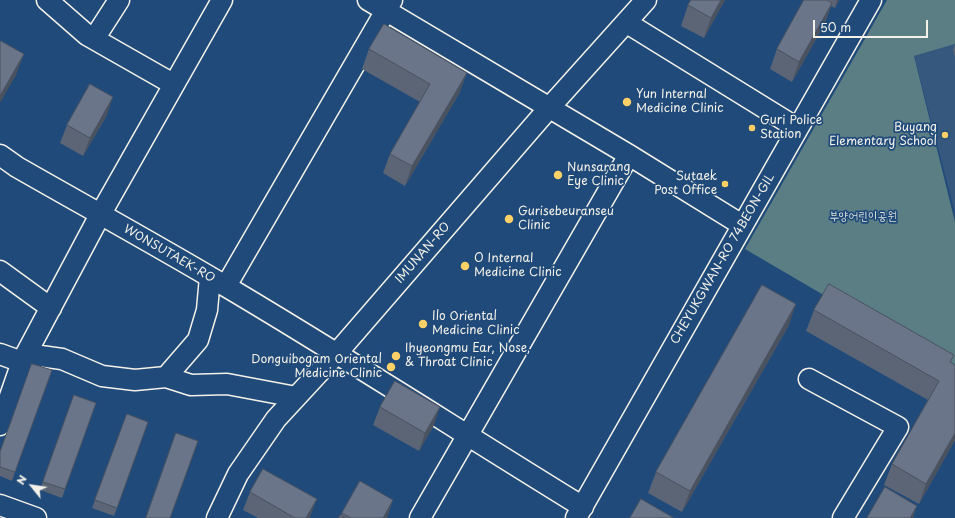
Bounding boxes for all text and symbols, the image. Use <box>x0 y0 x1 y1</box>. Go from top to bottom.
scale bar <box>815 12 930 38</box>
text: 50 m <box>820 18 851 36</box>
place label: Yun Internal Medicine Clinic <box>636 88 723 116</box>
marker: Yun Internal Medicine Clinic <box>621 96 633 108</box>
place label: Guri Police Station <box>760 114 822 142</box>
place label: Buyang Elementary School <box>829 121 937 149</box>
marker: Guri Police Station <box>747 123 757 133</box>
marker: Buyang Elementary School <box>940 130 950 140</box>
place label: Nunsarang Eye Clinic <box>567 161 630 189</box>
marker: Nunsarang Eye Clinic <box>552 169 564 181</box>
place label: Sutaek Post Office <box>654 170 717 198</box>
street label: CHEYUKGWAN-RO 74BEON-GIL <box>668 171 778 347</box>
marker: Sutaek Post Office <box>720 179 730 189</box>
place label: Gurisebeuranseu Clinic <box>518 205 614 233</box>
park label: 부양어린이공원 <box>829 210 897 224</box>
marker: Gurisebeuranseu Clinic <box>503 213 515 225</box>
street label: IMUNAN-RO <box>393 220 453 286</box>
street label: WONSUTAEK-RO <box>121 222 217 286</box>
place label: O Internal Medicine Clinic <box>474 252 561 280</box>
marker: O Internal Medicine Clinic <box>459 260 471 272</box>
place label: Ilo Oriental Medicine Clinic <box>432 310 519 338</box>
marker: Ilo Oriental Medicine Clinic <box>417 318 429 330</box>
place label: Ihyeongmu Ear, Nose, & Throat Clinic <box>405 342 530 370</box>
marker: Ihyeongmu Ear, Nose, & Throat Clinic <box>390 350 402 362</box>
place label: Donguibogam Oriental Medicine Clinic <box>251 353 382 381</box>
marker: Donguibogam Oriental Medicine Clinic <box>385 361 397 373</box>
north arrow <box>12 466 52 506</box>
text: N <box>12 472 31 488</box>

